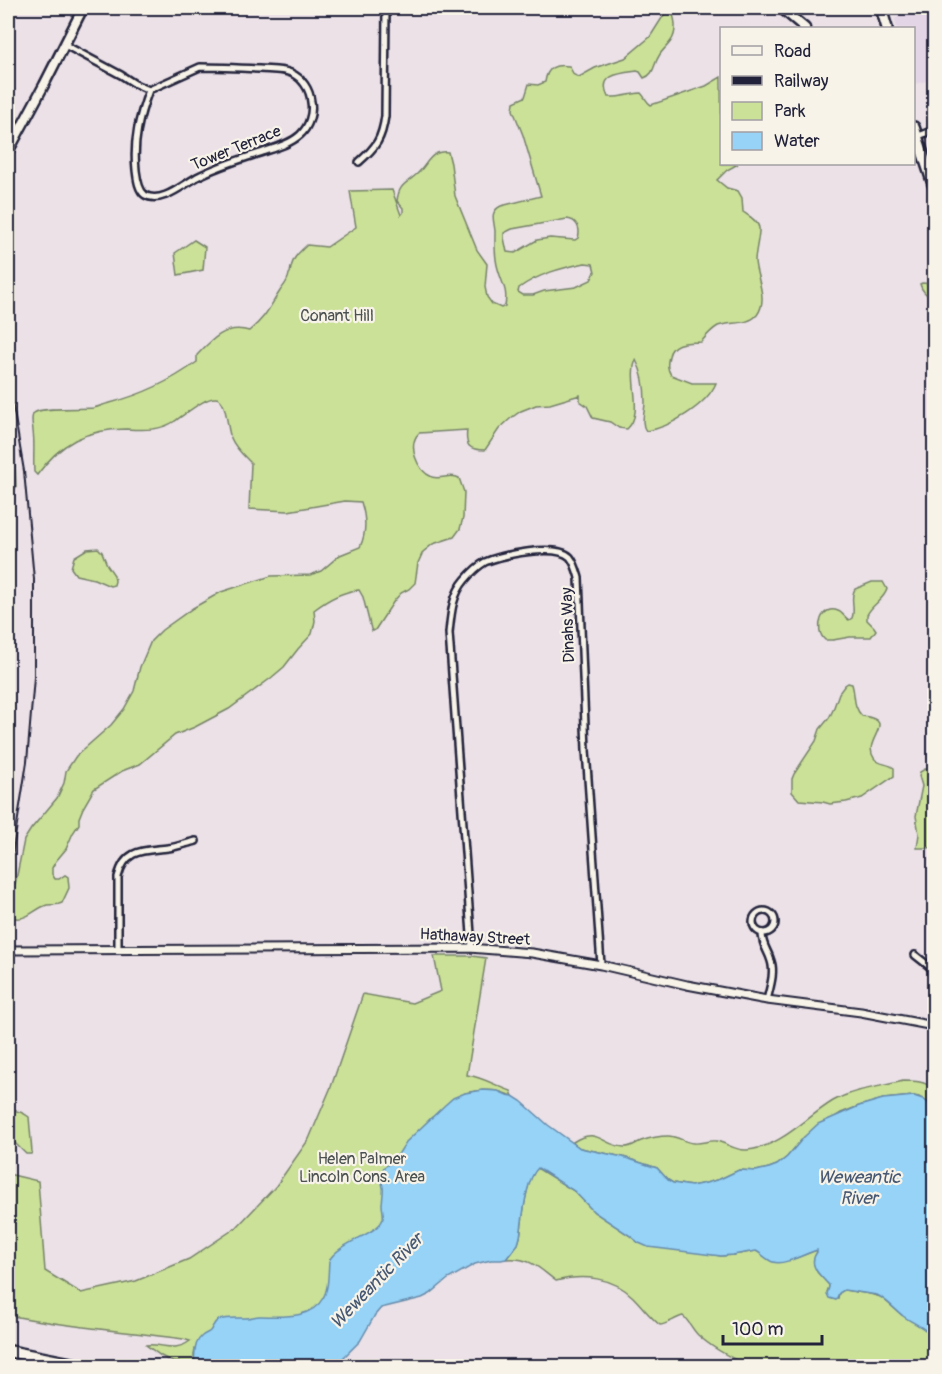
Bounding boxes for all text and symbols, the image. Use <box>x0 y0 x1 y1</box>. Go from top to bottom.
legend <box>720 27 915 165</box>
text: Road <box>774 40 811 63</box>
text: Railway <box>774 70 829 93</box>
text: Park <box>774 100 806 123</box>
street label: Tower Terrace <box>188 121 284 175</box>
text: Water <box>774 130 820 153</box>
park label: Conant Hill <box>300 306 374 326</box>
street label: Dinahs Way <box>557 587 579 663</box>
street label: Hathaway Street <box>419 924 531 950</box>
park label: Helen Palmer Lincoln Cons. Area <box>299 1149 425 1187</box>
water label: Weweantic River <box>818 1166 901 1210</box>
water label: Weweantic River <box>326 1226 430 1334</box>
scale bar <box>723 1308 822 1346</box>
text: 100 m <box>732 1318 784 1341</box>

